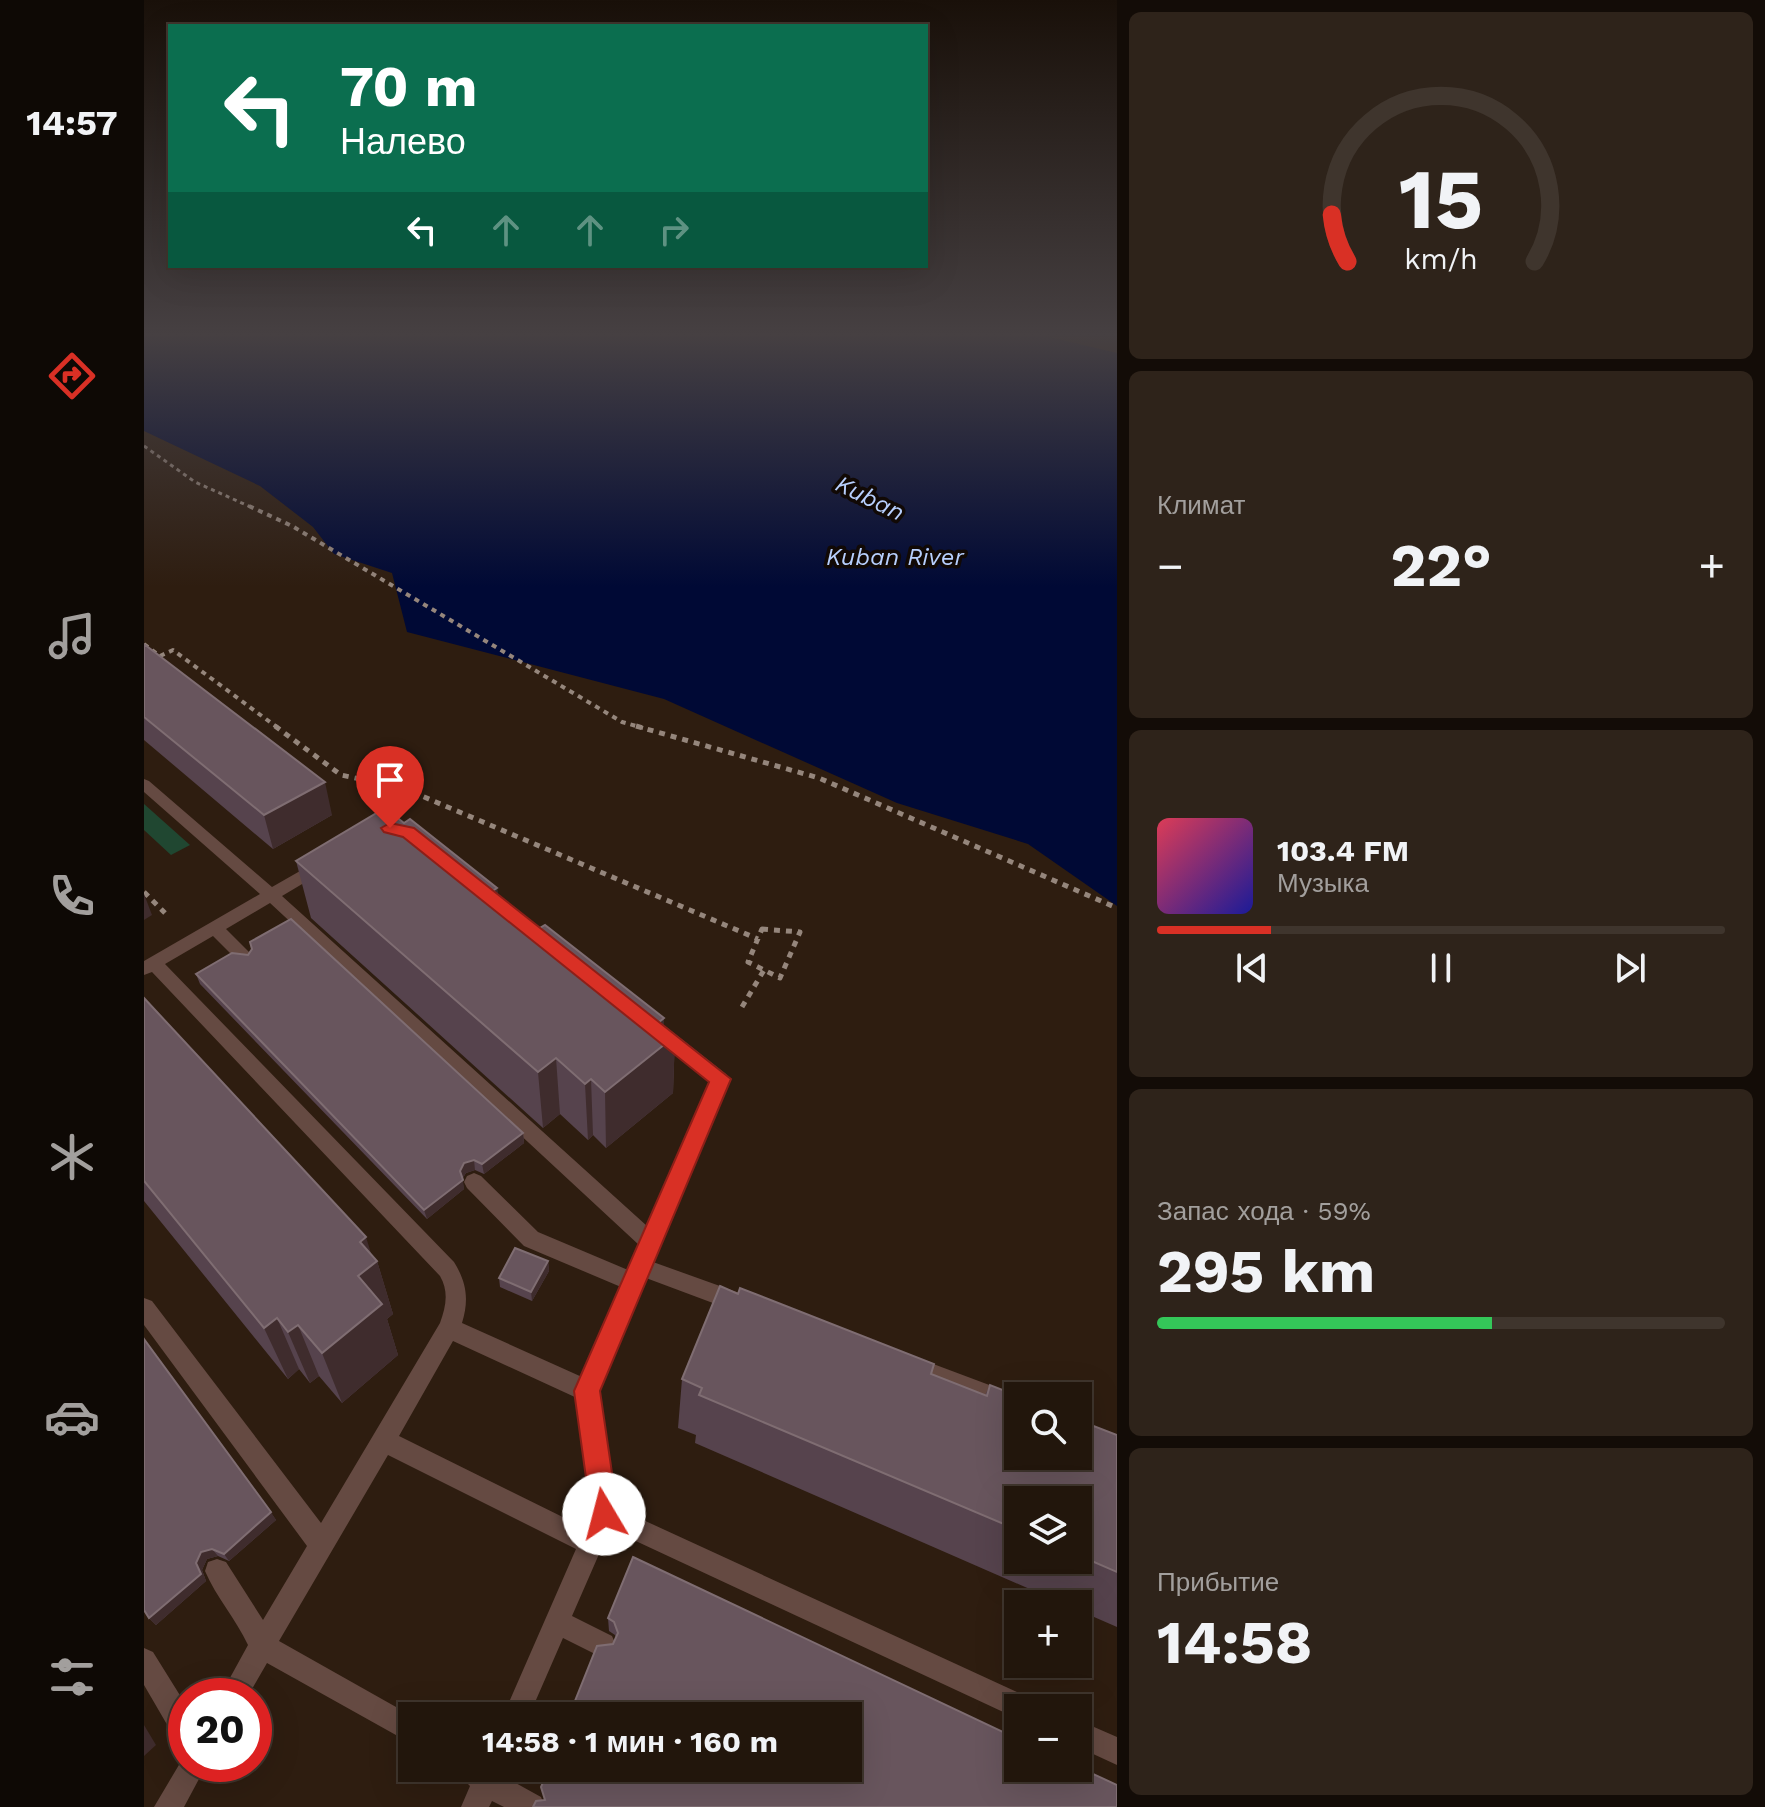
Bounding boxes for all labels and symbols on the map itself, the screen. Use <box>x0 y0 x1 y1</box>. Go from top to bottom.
water label: Kuban <box>831 469 909 527</box>
water label: Kuban River <box>826 543 966 571</box>
pin <box>356 746 424 828</box>
position arrow <box>562 1472 646 1556</box>
speed limit sign: 20 <box>168 1678 272 1782</box>

